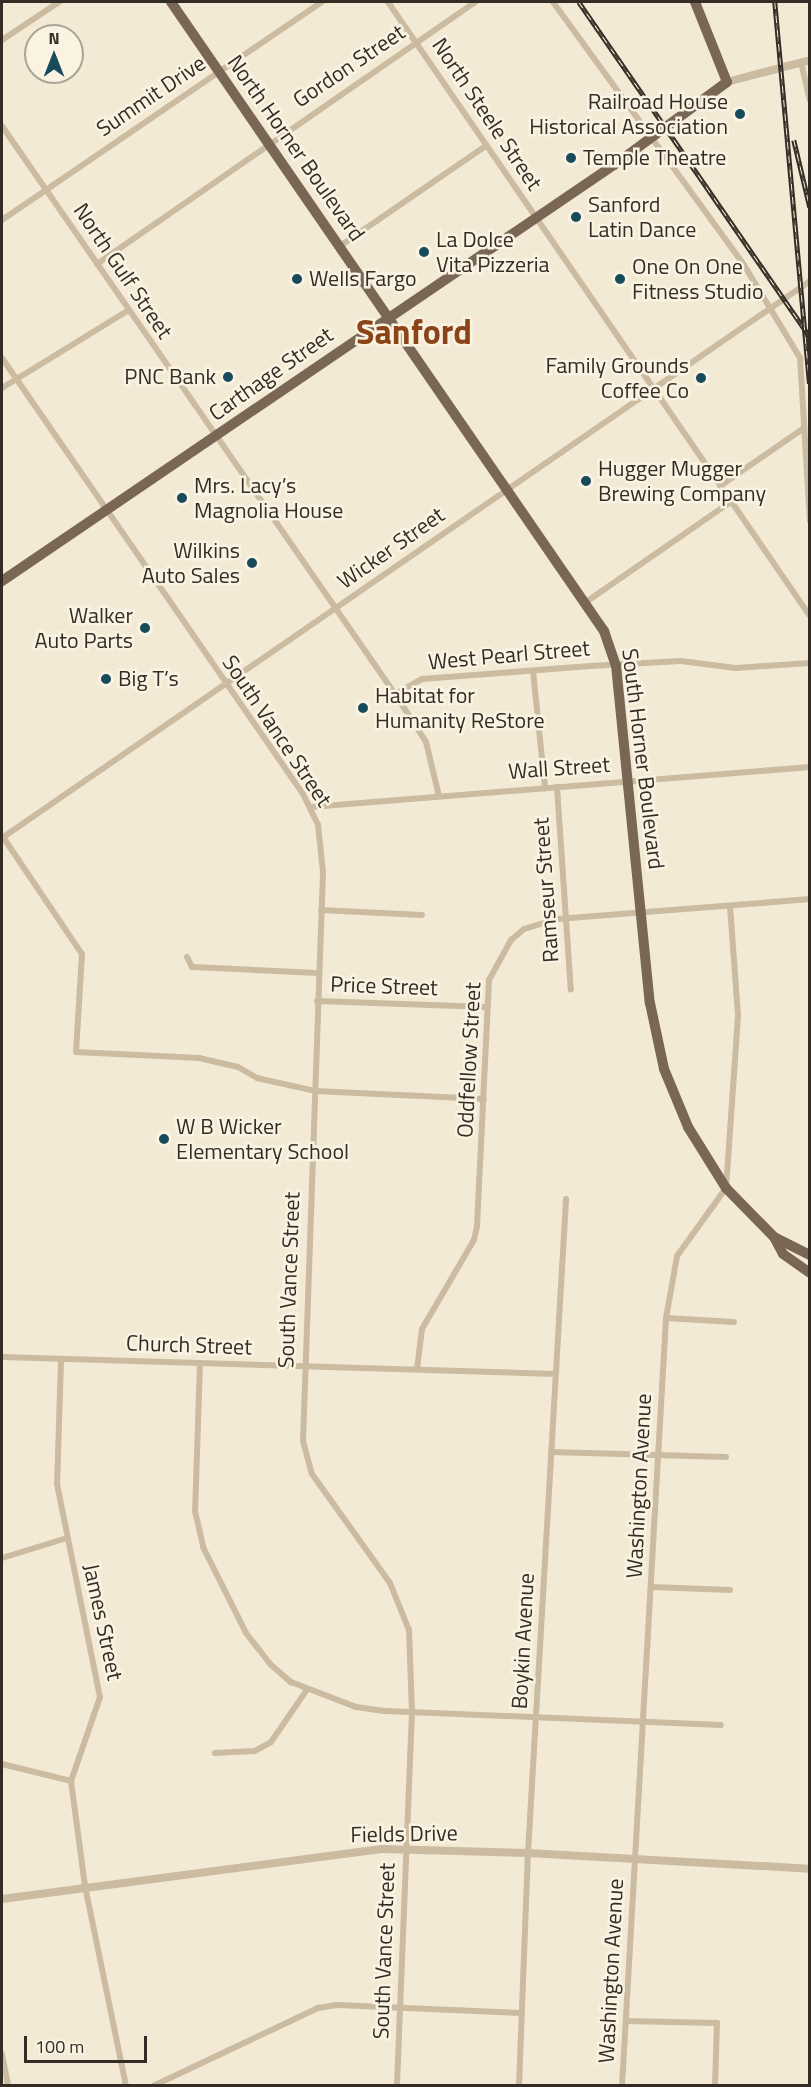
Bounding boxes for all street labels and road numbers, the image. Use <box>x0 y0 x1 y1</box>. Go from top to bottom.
street label: Gordon Street <box>288 19 410 113</box>
street label: North Steele Street <box>426 33 548 195</box>
street label: Summit Drive <box>91 50 211 142</box>
street label: North Horner Boulevard <box>222 50 370 246</box>
street label: North Gulf Street <box>68 198 178 344</box>
street label: Carthage Street <box>204 322 338 426</box>
street label: Wicker Street <box>332 502 450 594</box>
street label: West Pearl Street <box>427 635 591 675</box>
street label: South Horner Boulevard <box>616 647 670 871</box>
street label: South Vance Street <box>217 650 337 812</box>
street label: Wall Street <box>507 751 611 785</box>
street label: Ramseur Street <box>528 817 564 963</box>
street label: Price Street <box>330 971 438 1001</box>
street label: Oddfellow Street <box>452 981 486 1139</box>
street label: South Vance Street <box>273 1191 305 1369</box>
street label: Church Street <box>126 1330 252 1360</box>
street label: Washington Avenue <box>621 1393 657 1579</box>
street label: James Street <box>78 1561 128 1683</box>
street label: Boykin Avenue <box>506 1572 540 1710</box>
street label: Fields Drive <box>350 1820 458 1848</box>
street label: South Vance Street <box>368 1862 400 2040</box>
street label: Washington Avenue <box>593 1878 629 2064</box>

